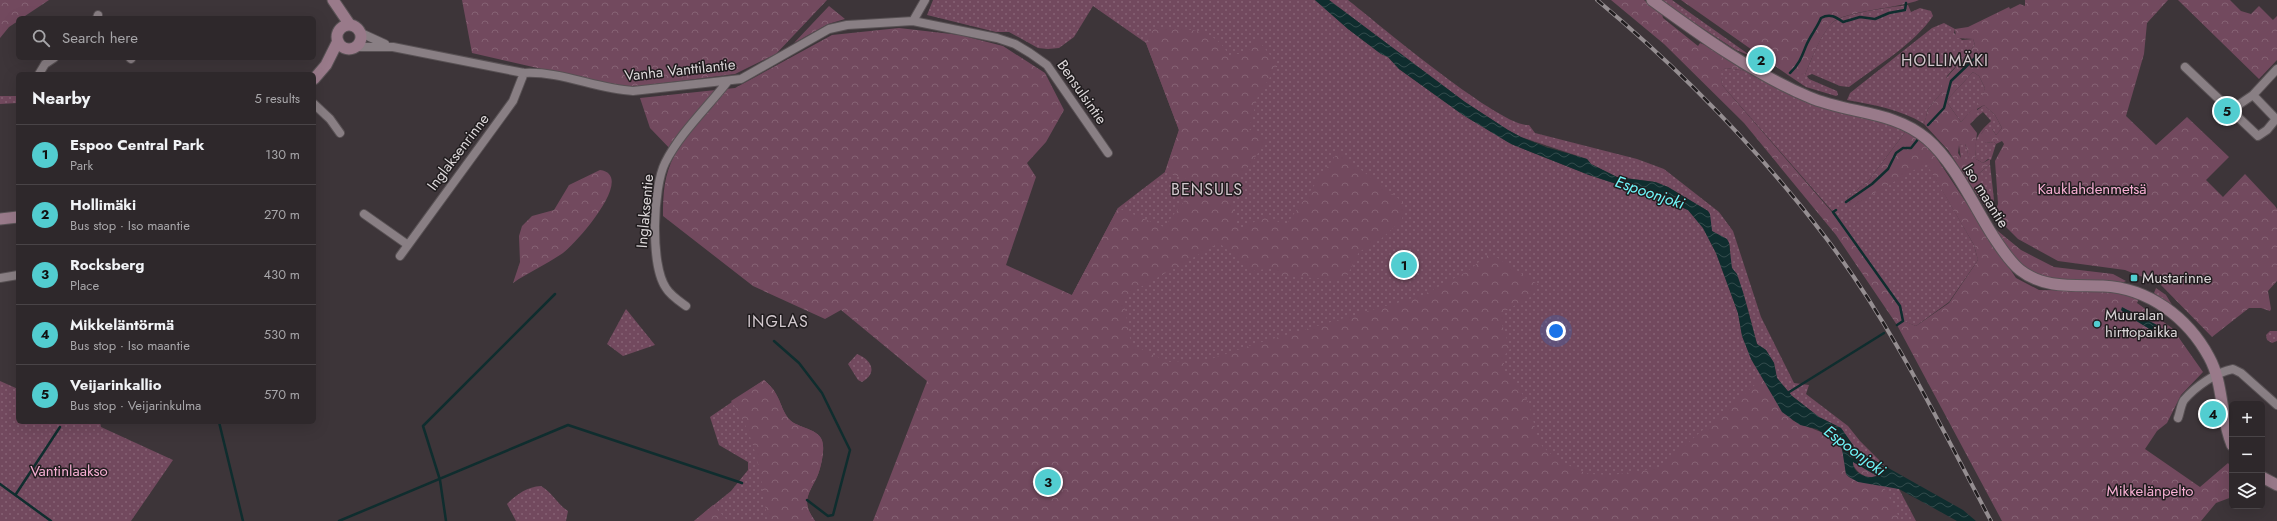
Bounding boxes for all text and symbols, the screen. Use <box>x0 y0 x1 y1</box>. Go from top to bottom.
search box <box>16 16 316 60</box>
icon: search <box>30 27 52 49</box>
text: Search here <box>62 27 138 49</box>
pin: 2 <box>1748 45 1774 75</box>
district label: HOLLIMÄKI <box>1901 49 1989 72</box>
street label: Vanha Vanttilantie <box>623 53 737 87</box>
street label: Bensulsintie <box>1052 55 1112 129</box>
text: Nearby <box>32 86 90 110</box>
text: 5 results <box>254 89 300 108</box>
pin: 5 <box>2214 96 2240 126</box>
street label: Inglaksenrinne <box>422 109 494 195</box>
text: Espoo Central Park <box>70 134 204 156</box>
text: 1 <box>42 145 48 164</box>
text: 130 m <box>265 145 300 164</box>
text: Park <box>70 156 93 175</box>
street label: Iso maantie <box>1958 160 2014 232</box>
water label: Espoonjoki <box>1612 170 1689 215</box>
street label: Inglaksentie <box>631 173 659 249</box>
district label: BENSULS <box>1171 178 1243 201</box>
park label: Kauklahdenmetsä <box>2037 178 2147 200</box>
text: Hollimäki <box>70 194 136 216</box>
text: 2 <box>41 205 49 224</box>
text: 270 m <box>264 205 300 224</box>
text: Bus stop · Iso maantie <box>70 216 190 235</box>
pin: 1 <box>1391 250 1417 280</box>
text: Rocksberg <box>70 254 144 276</box>
text: 3 <box>41 265 49 284</box>
text: 430 m <box>263 265 300 284</box>
place label: Mustarinne <box>2142 267 2212 289</box>
marker: Mustarinne <box>2129 273 2139 283</box>
text: Place <box>70 276 99 295</box>
place label: Muuralan hirttopaikka <box>2105 304 2177 343</box>
district label: INGLAS <box>747 310 809 333</box>
text: Mikkeläntörmä <box>70 314 174 336</box>
marker: Muuralan hirttopaikka <box>2092 319 2102 329</box>
your location <box>1546 321 1566 341</box>
text: 4 <box>40 325 50 344</box>
text: 530 m <box>264 325 300 344</box>
text: Bus stop · Iso maantie <box>70 336 190 355</box>
text: Veijarinkallio <box>70 374 162 396</box>
text: 5 <box>41 385 49 404</box>
text: 570 m <box>264 385 300 404</box>
text: Bus stop · Veijarinkulma <box>70 396 201 415</box>
pin: 4 <box>2200 399 2226 429</box>
map controls <box>2229 401 2265 509</box>
button: + <box>2229 401 2265 437</box>
water label: Espoonjoki <box>1819 420 1891 482</box>
button: − <box>2229 437 2265 473</box>
park label: Vantinlaakso <box>30 460 108 482</box>
pin: 3 <box>1035 467 1061 497</box>
button: layers <box>2229 473 2265 509</box>
park label: Mikkelänpelto <box>2107 480 2193 502</box>

